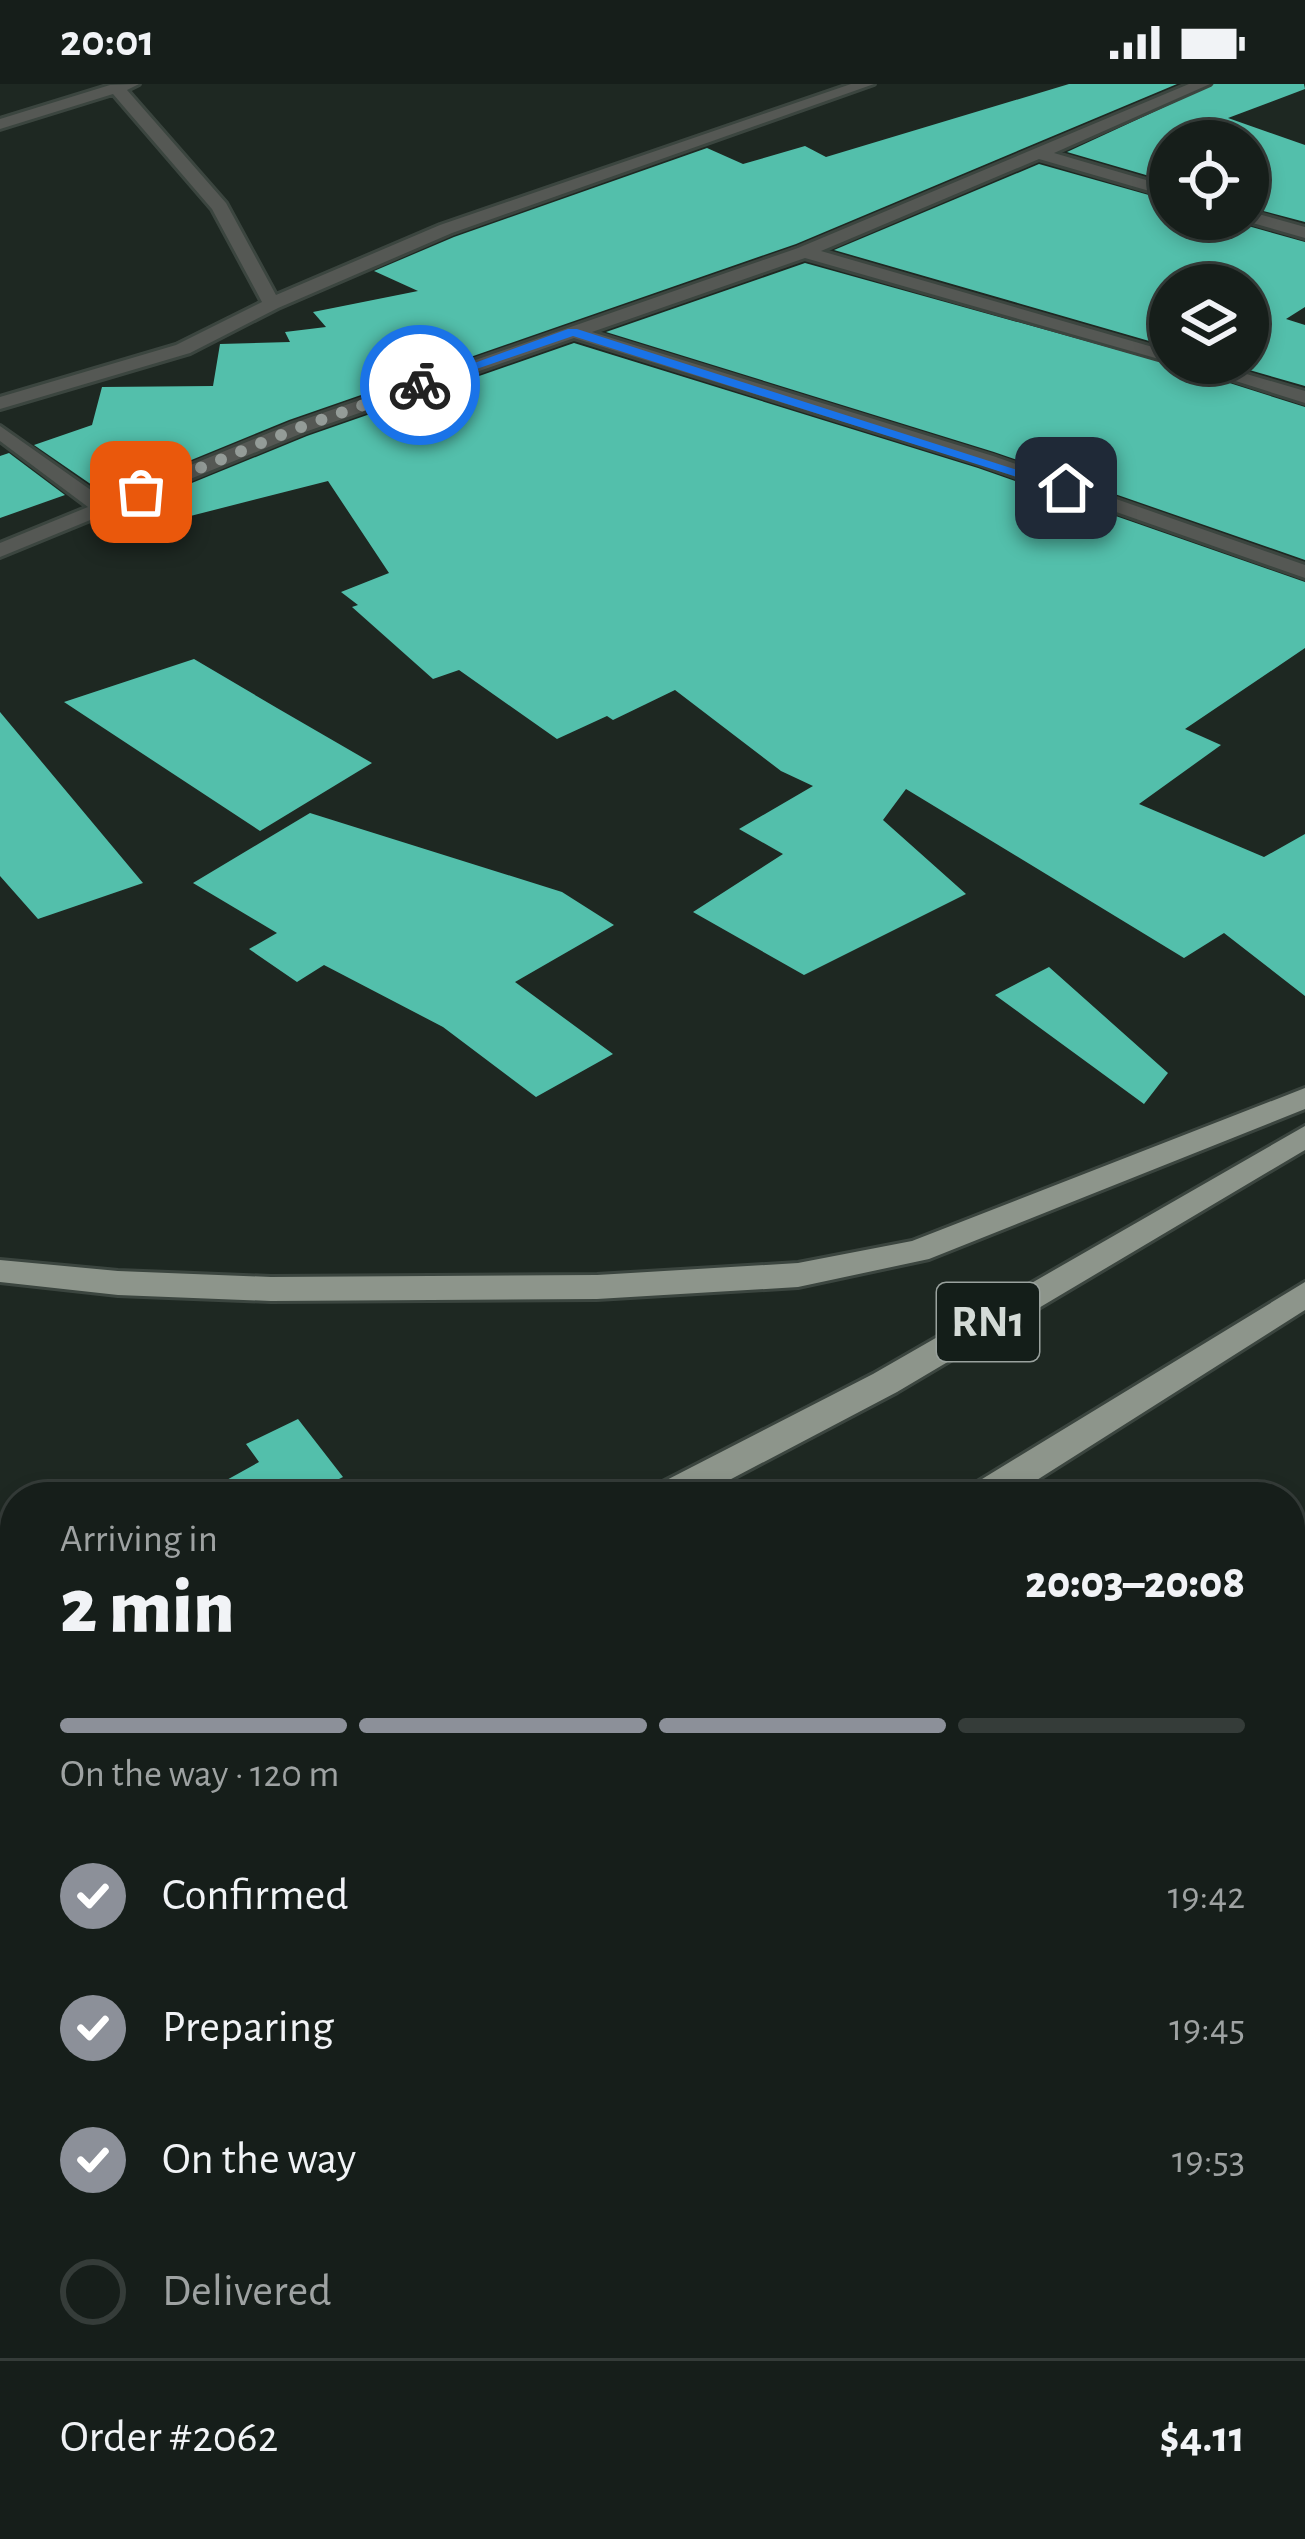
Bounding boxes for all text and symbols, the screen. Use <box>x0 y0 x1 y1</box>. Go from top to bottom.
text: 20:01 <box>60 19 155 64</box>
map controls <box>1149 120 1269 384</box>
button: locate <box>1149 120 1269 240</box>
button: layers <box>1149 264 1269 384</box>
courier <box>360 325 480 445</box>
icon: bike <box>387 352 453 418</box>
pin <box>1015 437 1117 539</box>
pin <box>90 441 192 543</box>
icon: home <box>1033 455 1099 521</box>
icon: bag <box>108 459 174 525</box>
road number: RN1 <box>937 1283 1039 1361</box>
text: Arriving in <box>60 1520 218 1559</box>
text: 20:03–20:08 <box>1025 1561 1245 1606</box>
text: 2 min <box>60 1569 235 1647</box>
text: On the way · 120 m <box>60 1755 339 1794</box>
icon: check <box>60 1863 126 1929</box>
text: Confirmed <box>162 1873 348 1918</box>
text: 19:42 <box>1168 1877 1245 1916</box>
icon: check <box>60 1995 126 2061</box>
text: Preparing <box>162 2005 334 2050</box>
text: 19:45 <box>1169 2009 1245 2048</box>
icon: check <box>60 2127 126 2193</box>
text: On the way <box>162 2137 356 2182</box>
text: 19:53 <box>1172 2141 1245 2180</box>
text: Delivered <box>162 2269 331 2314</box>
text: Order #2062 <box>60 2415 278 2460</box>
text: $4.11 <box>1159 2415 1245 2460</box>

